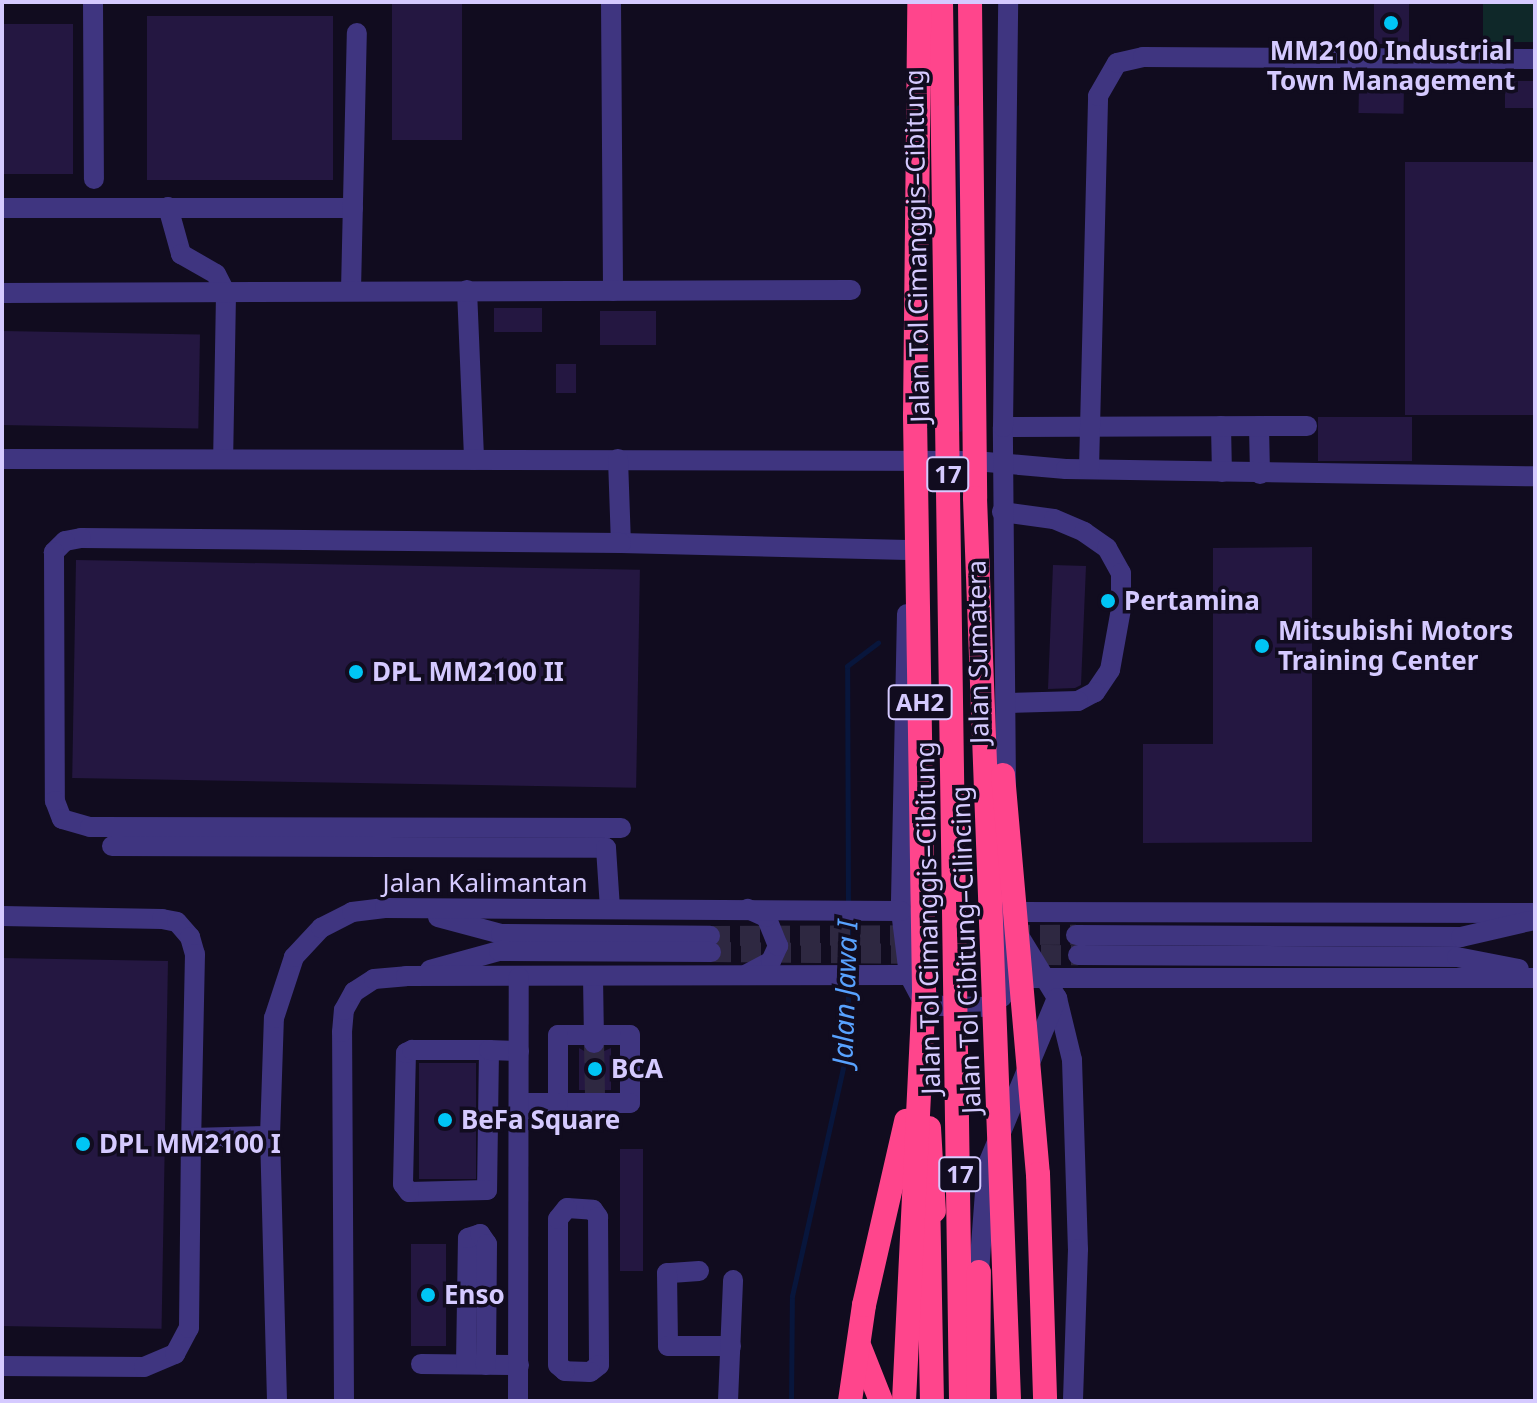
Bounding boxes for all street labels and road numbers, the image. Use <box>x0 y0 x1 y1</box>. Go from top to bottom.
street label: Jalan Tol Cimanggis–Cibitung <box>898 69 936 423</box>
road number: 17 <box>926 454 970 494</box>
street label: Jalan Sumatera <box>961 560 995 744</box>
road number: AH2 <box>886 682 954 722</box>
street label: Jalan Tol Cimanggis–Cibitung <box>909 741 947 1095</box>
street label: Jalan Tol Cibitung–Cilincing <box>945 786 987 1114</box>
street label: Jalan Kalimantan <box>383 867 587 899</box>
road number: 17 <box>938 1154 982 1194</box>

